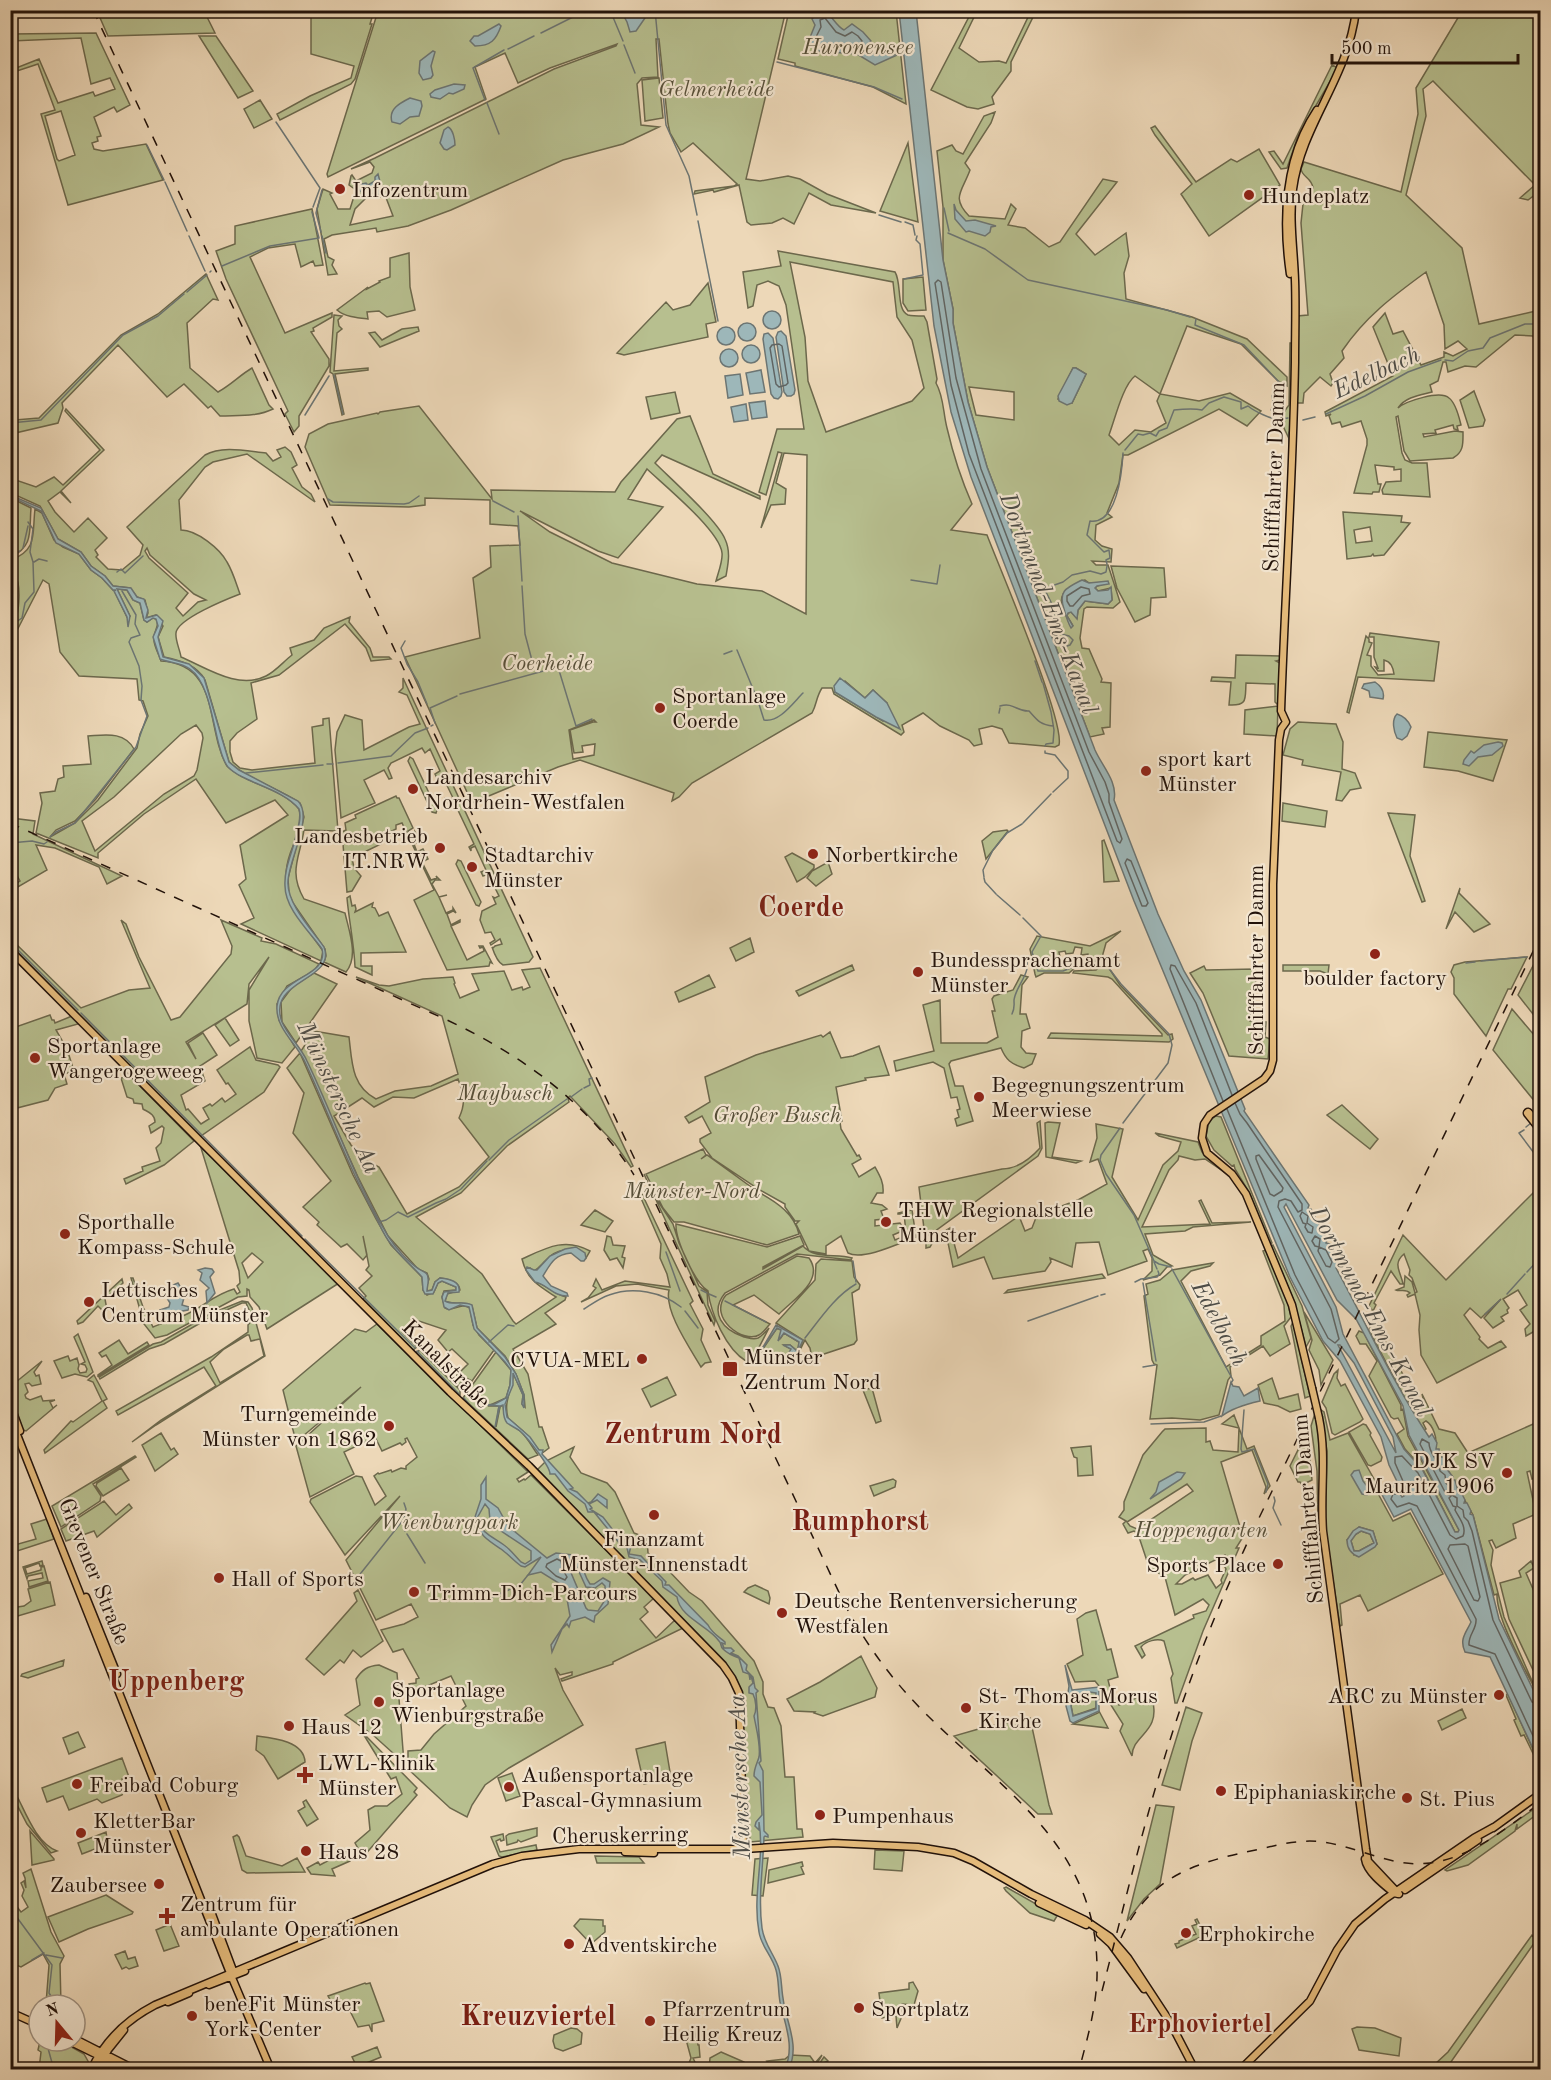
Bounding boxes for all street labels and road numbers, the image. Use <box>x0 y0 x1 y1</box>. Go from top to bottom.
street label: Schifffahrter Damm <box>1261 381 1289 573</box>
street label: Schifffahrter Damm <box>1246 865 1268 1055</box>
street label: Kanalstraße <box>397 1316 494 1413</box>
street label: Schifffahrter Damm <box>1290 1413 1328 1605</box>
street label: Grevener Straße <box>54 1495 133 1648</box>
street label: Cheruskerring <box>552 1824 689 1848</box>

